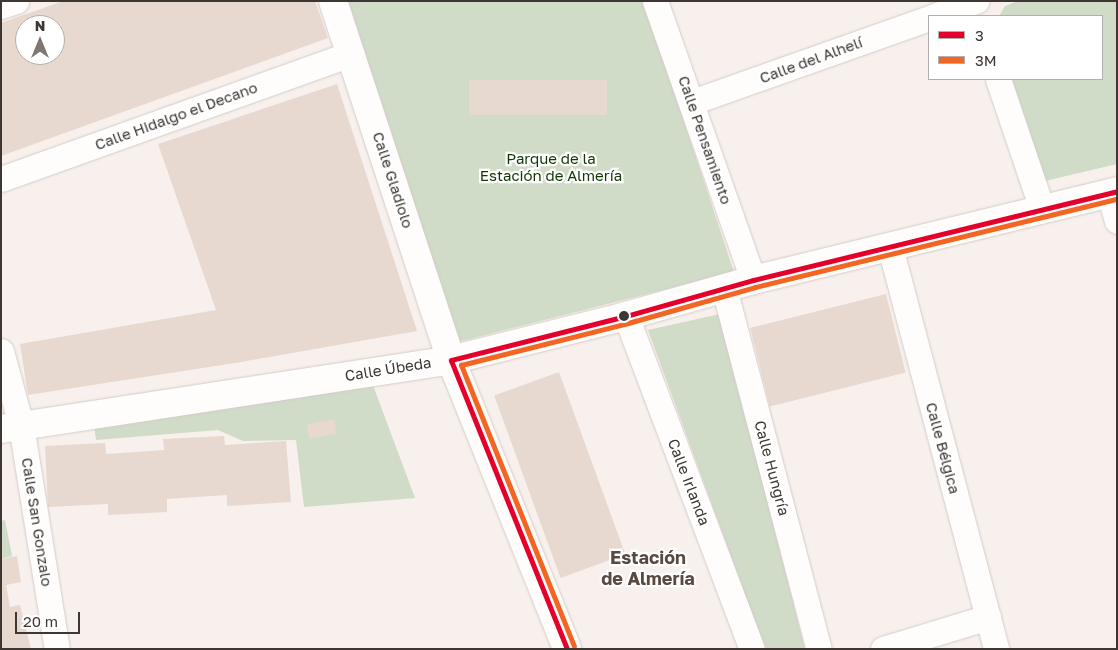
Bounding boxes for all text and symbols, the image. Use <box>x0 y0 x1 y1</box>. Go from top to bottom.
north arrow <box>15 15 65 65</box>
legend <box>928 15 1103 80</box>
text: N <box>35 17 45 34</box>
text: 3 <box>975 26 984 44</box>
street label: Calle del Alhelí <box>757 33 865 87</box>
text: 3M <box>975 51 997 69</box>
street label: Calle Pensamiento <box>675 73 735 207</box>
street label: Calle Hidalgo el Decano <box>92 78 260 154</box>
street label: Calle Gladiolo <box>369 130 417 230</box>
park label: Parque de la Estación de Almería <box>480 149 622 184</box>
unlabelled marker <box>619 311 629 321</box>
street label: Calle Úbeda <box>344 353 432 385</box>
street label: Calle Bélgica <box>922 400 964 496</box>
street label: Calle Hungría <box>751 418 793 518</box>
street label: Calle Irlanda <box>664 436 714 528</box>
street label: Calle San Gonzalo <box>18 456 56 588</box>
district label: Estación de Almería <box>601 547 695 590</box>
scale bar <box>18 602 82 634</box>
text: 20 m <box>23 612 58 630</box>

